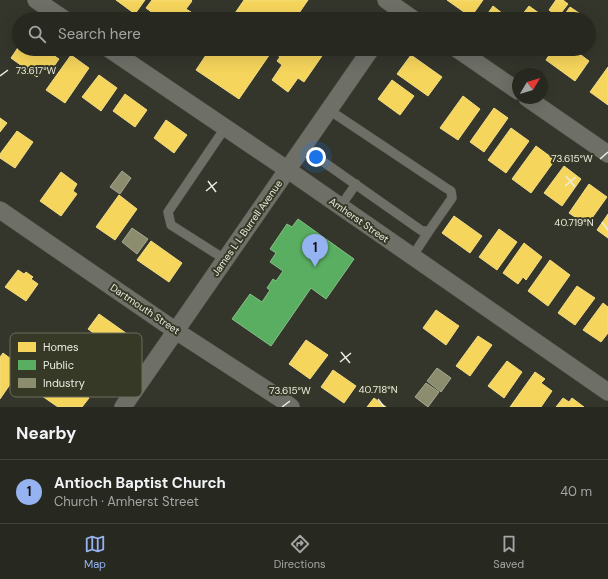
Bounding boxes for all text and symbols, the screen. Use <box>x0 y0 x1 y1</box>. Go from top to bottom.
search box <box>12 12 596 56</box>
icon: search <box>26 23 48 45</box>
text: Search here <box>58 24 141 44</box>
text: 73.617°W <box>16 64 57 77</box>
north arrow <box>512 68 548 104</box>
your location <box>306 147 326 167</box>
text: 73.615°W <box>551 152 593 165</box>
street label: James L L Burrell Avenue <box>209 177 285 279</box>
street label: Amherst Street <box>326 194 392 246</box>
text: 40.719°N <box>554 216 594 229</box>
pin: 1 <box>302 234 328 267</box>
street label: Dartmouth Street <box>108 281 182 337</box>
legend <box>10 333 142 397</box>
text: Homes <box>43 340 79 354</box>
text: Public <box>43 358 74 372</box>
text: Industry <box>43 376 85 390</box>
text: 40.718°N <box>358 383 398 396</box>
text: 73.615°W <box>269 384 311 397</box>
text: Nearby <box>16 422 76 444</box>
text: Antioch Baptist Church <box>54 473 226 493</box>
text: 1 <box>27 483 31 500</box>
text: 40 m <box>560 483 592 500</box>
text: Church · Amherst Street <box>54 493 199 510</box>
tab: Map <box>84 533 106 571</box>
tab: Directions <box>274 533 326 571</box>
tab: Saved <box>493 533 524 571</box>

